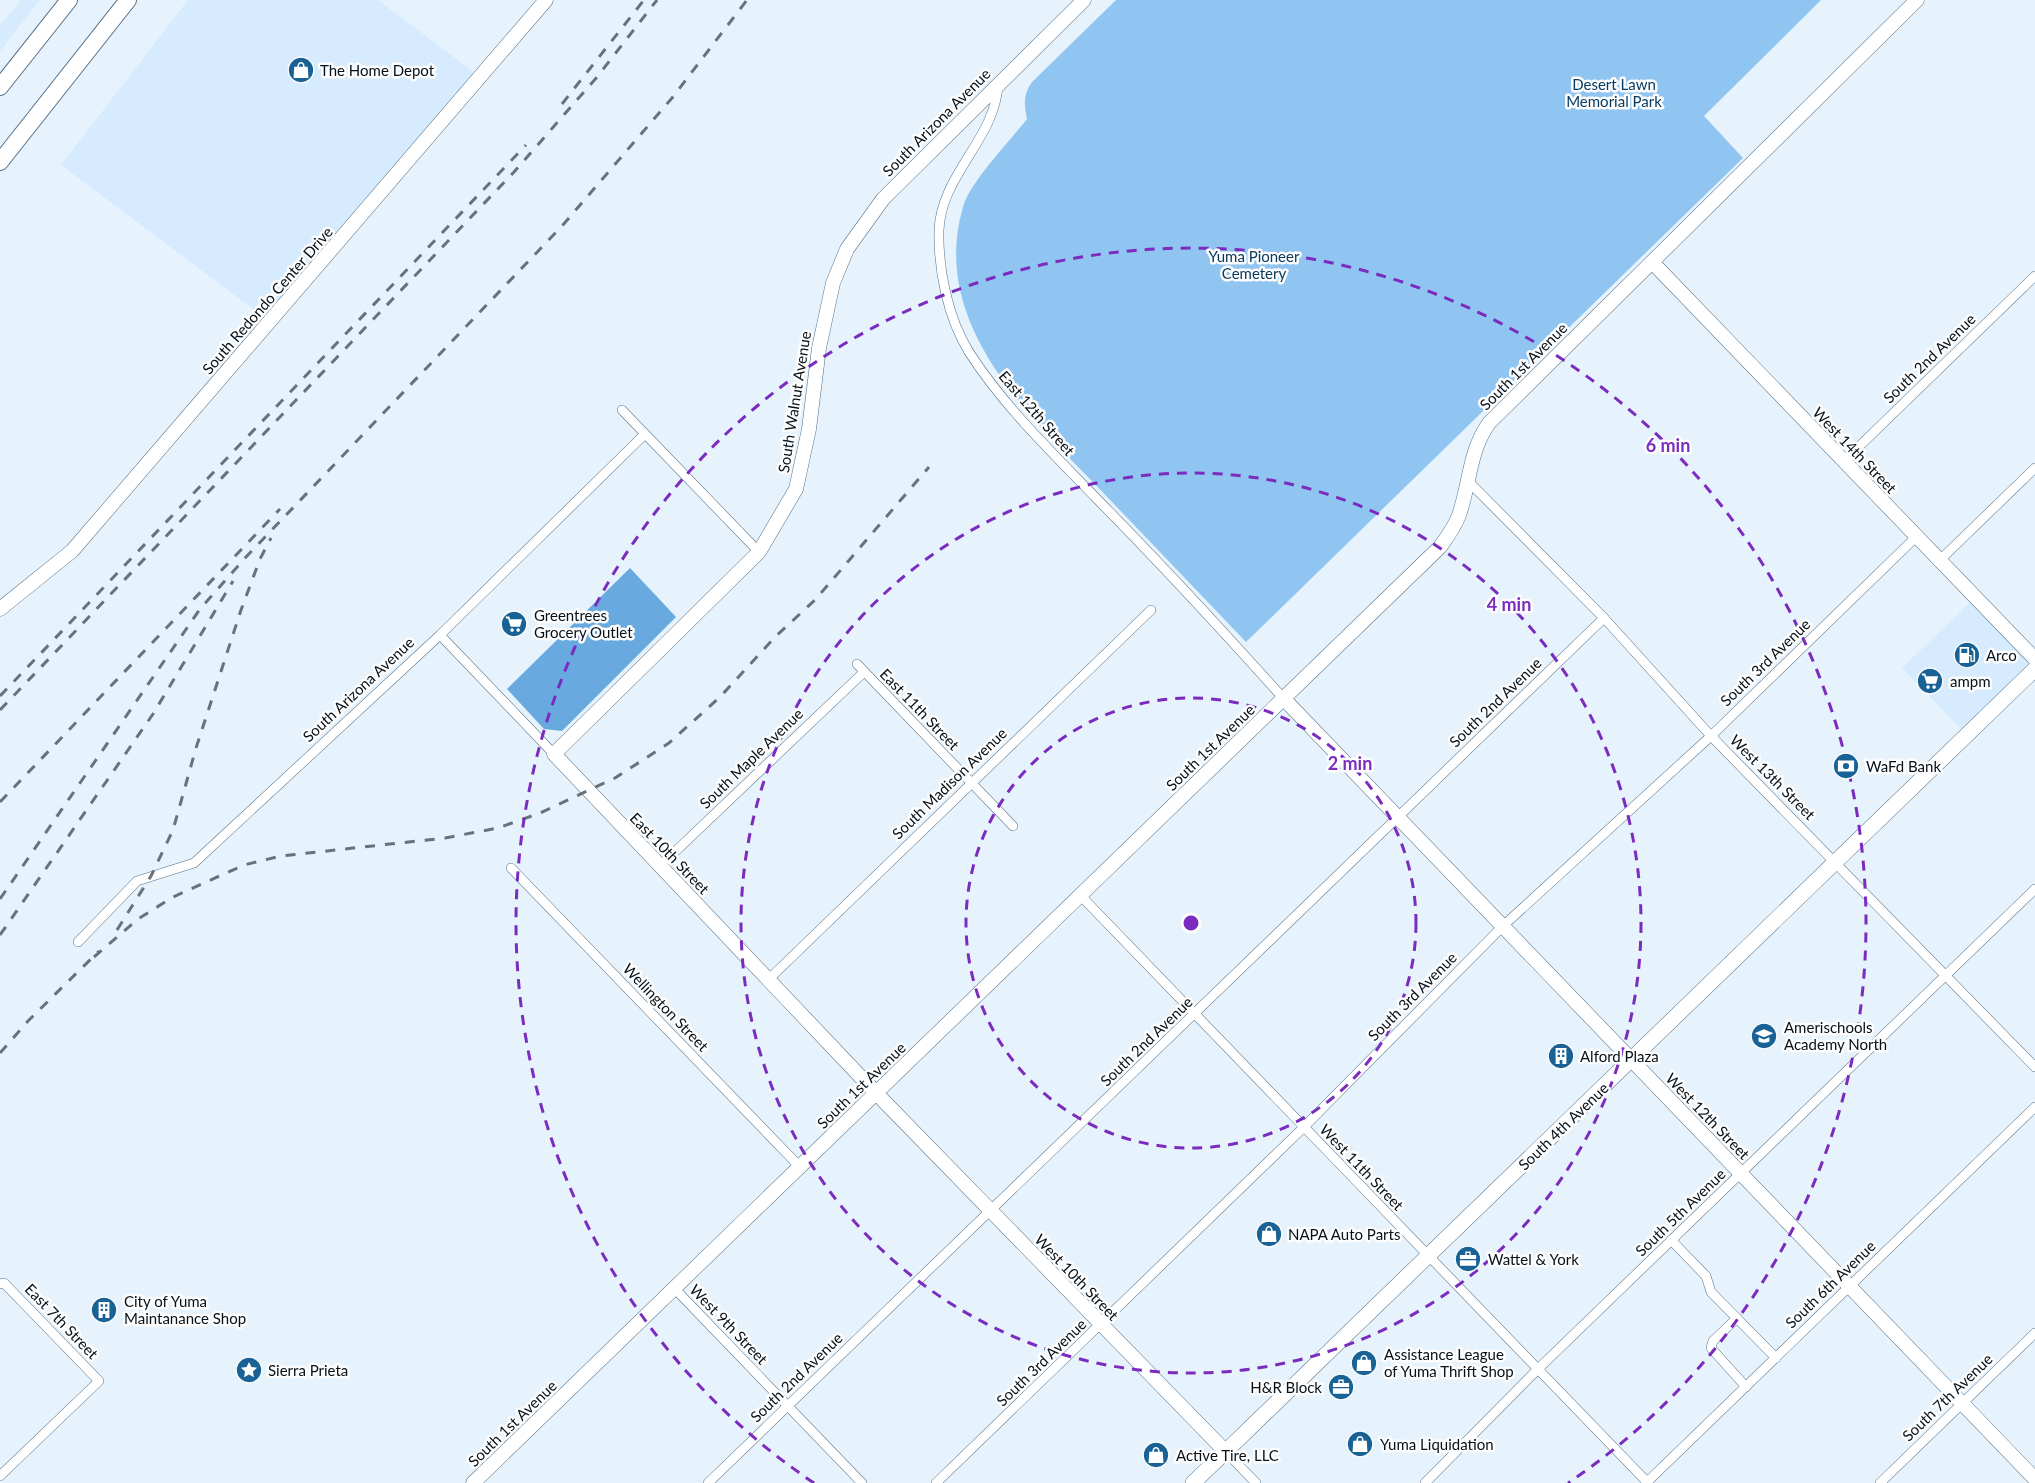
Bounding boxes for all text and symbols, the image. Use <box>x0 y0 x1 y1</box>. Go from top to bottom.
shop icon: The Home Depot <box>286 55 316 85</box>
place label: The Home Depot <box>320 61 435 79</box>
street label: South Arizona Avenue <box>878 64 994 180</box>
park label: Desert Lawn Memorial Park <box>1566 75 1662 110</box>
street label: South Redondo Center Drive <box>198 223 336 377</box>
park label: Yuma Pioneer Cemetery <box>1209 247 1300 282</box>
street label: South 2nd Avenue <box>1879 309 1979 407</box>
street label: South 1st Avenue <box>1476 319 1570 413</box>
street label: South Walnut Avenue <box>774 330 814 474</box>
street label: East 12th Street <box>995 367 1079 459</box>
street label: West 14th Street <box>1809 403 1901 497</box>
text: 6 min <box>1646 434 1690 456</box>
text: 4 min <box>1487 593 1531 615</box>
place label: Greentrees Grocery Outlet <box>534 606 633 641</box>
supermarket icon: Greentrees Grocery Outlet <box>499 609 529 639</box>
street label: South 3rd Avenue <box>1716 615 1814 709</box>
street label: South Arizona Avenue <box>299 633 417 745</box>
fuel station icon: Arco <box>1952 640 1982 670</box>
place label: Arco <box>1986 646 2017 664</box>
street label: South 2nd Avenue <box>1445 653 1545 751</box>
street label: East 11th Street <box>877 665 964 754</box>
supermarket icon: ampm <box>1915 666 1945 696</box>
place label: ampm <box>1950 672 1991 690</box>
street label: South 1st Avenue <box>1162 700 1258 794</box>
street label: South Maple Avenue <box>696 704 806 812</box>
street label: South Madison Avenue <box>888 724 1010 842</box>
street label: West 13th Street <box>1727 731 1820 824</box>
bank icon: WaFd Bank <box>1831 751 1861 781</box>
text: 2 min <box>1328 752 1372 774</box>
place label: WaFd Bank <box>1866 757 1941 775</box>
street label: East 10th Street <box>627 809 714 898</box>
centre of rings <box>1181 913 1201 933</box>
street label: South 3rd Avenue <box>1364 948 1460 1044</box>
street label: Wellington Street <box>620 959 713 1055</box>
street label: South 2nd Avenue <box>1096 992 1196 1090</box>
place label: Amerischools Academy North <box>1784 1018 1887 1053</box>
school or university icon: Amerischools Academy North <box>1749 1021 1779 1051</box>
street label: South 1st Avenue <box>813 1038 909 1132</box>
building icon: Alford Plaza <box>1546 1041 1576 1071</box>
place label: Alford Plaza <box>1580 1047 1659 1065</box>
street label: West 12th Street <box>1662 1069 1754 1163</box>
street label: South 4th Avenue <box>1514 1078 1612 1173</box>
street label: West 11th Street <box>1316 1120 1408 1214</box>
street label: South 5th Avenue <box>1631 1164 1729 1259</box>
shop icon: NAPA Auto Parts <box>1254 1219 1284 1249</box>
place label: NAPA Auto Parts <box>1288 1225 1400 1243</box>
street label: West 10th Street <box>1031 1230 1123 1324</box>
street label: South 6th Avenue <box>1781 1236 1879 1331</box>
office icon: Wattel & York <box>1453 1244 1483 1274</box>
place label: Wattel & York <box>1488 1250 1579 1268</box>
street label: East 7th Street <box>22 1280 103 1363</box>
street label: West 9th Street <box>686 1280 772 1368</box>
place label: City of Yuma Maintanance Shop <box>124 1292 246 1327</box>
building icon: City of Yuma Maintanance Shop <box>89 1295 119 1325</box>
street label: South 3rd Avenue <box>992 1315 1090 1409</box>
street label: South 2nd Avenue <box>746 1328 846 1426</box>
place label: Assistance League of Yuma Thrift Shop <box>1384 1345 1514 1380</box>
shop icon: Assistance League of Yuma Thrift Shop <box>1349 1348 1379 1378</box>
street label: South 7th Avenue <box>1898 1349 1996 1444</box>
place icon: Sierra Prieta <box>234 1355 264 1385</box>
place label: Sierra Prieta <box>268 1361 348 1379</box>
office icon: H&R Block <box>1326 1372 1356 1402</box>
street label: South 1st Avenue <box>464 1376 560 1470</box>
place label: H&R Block <box>1250 1378 1322 1396</box>
shop icon: Yuma Liquidation <box>1345 1429 1375 1459</box>
place label: Yuma Liquidation <box>1380 1435 1494 1453</box>
shop icon: Active Tire, LLC <box>1141 1440 1171 1470</box>
place label: Active Tire, LLC <box>1176 1446 1279 1464</box>

